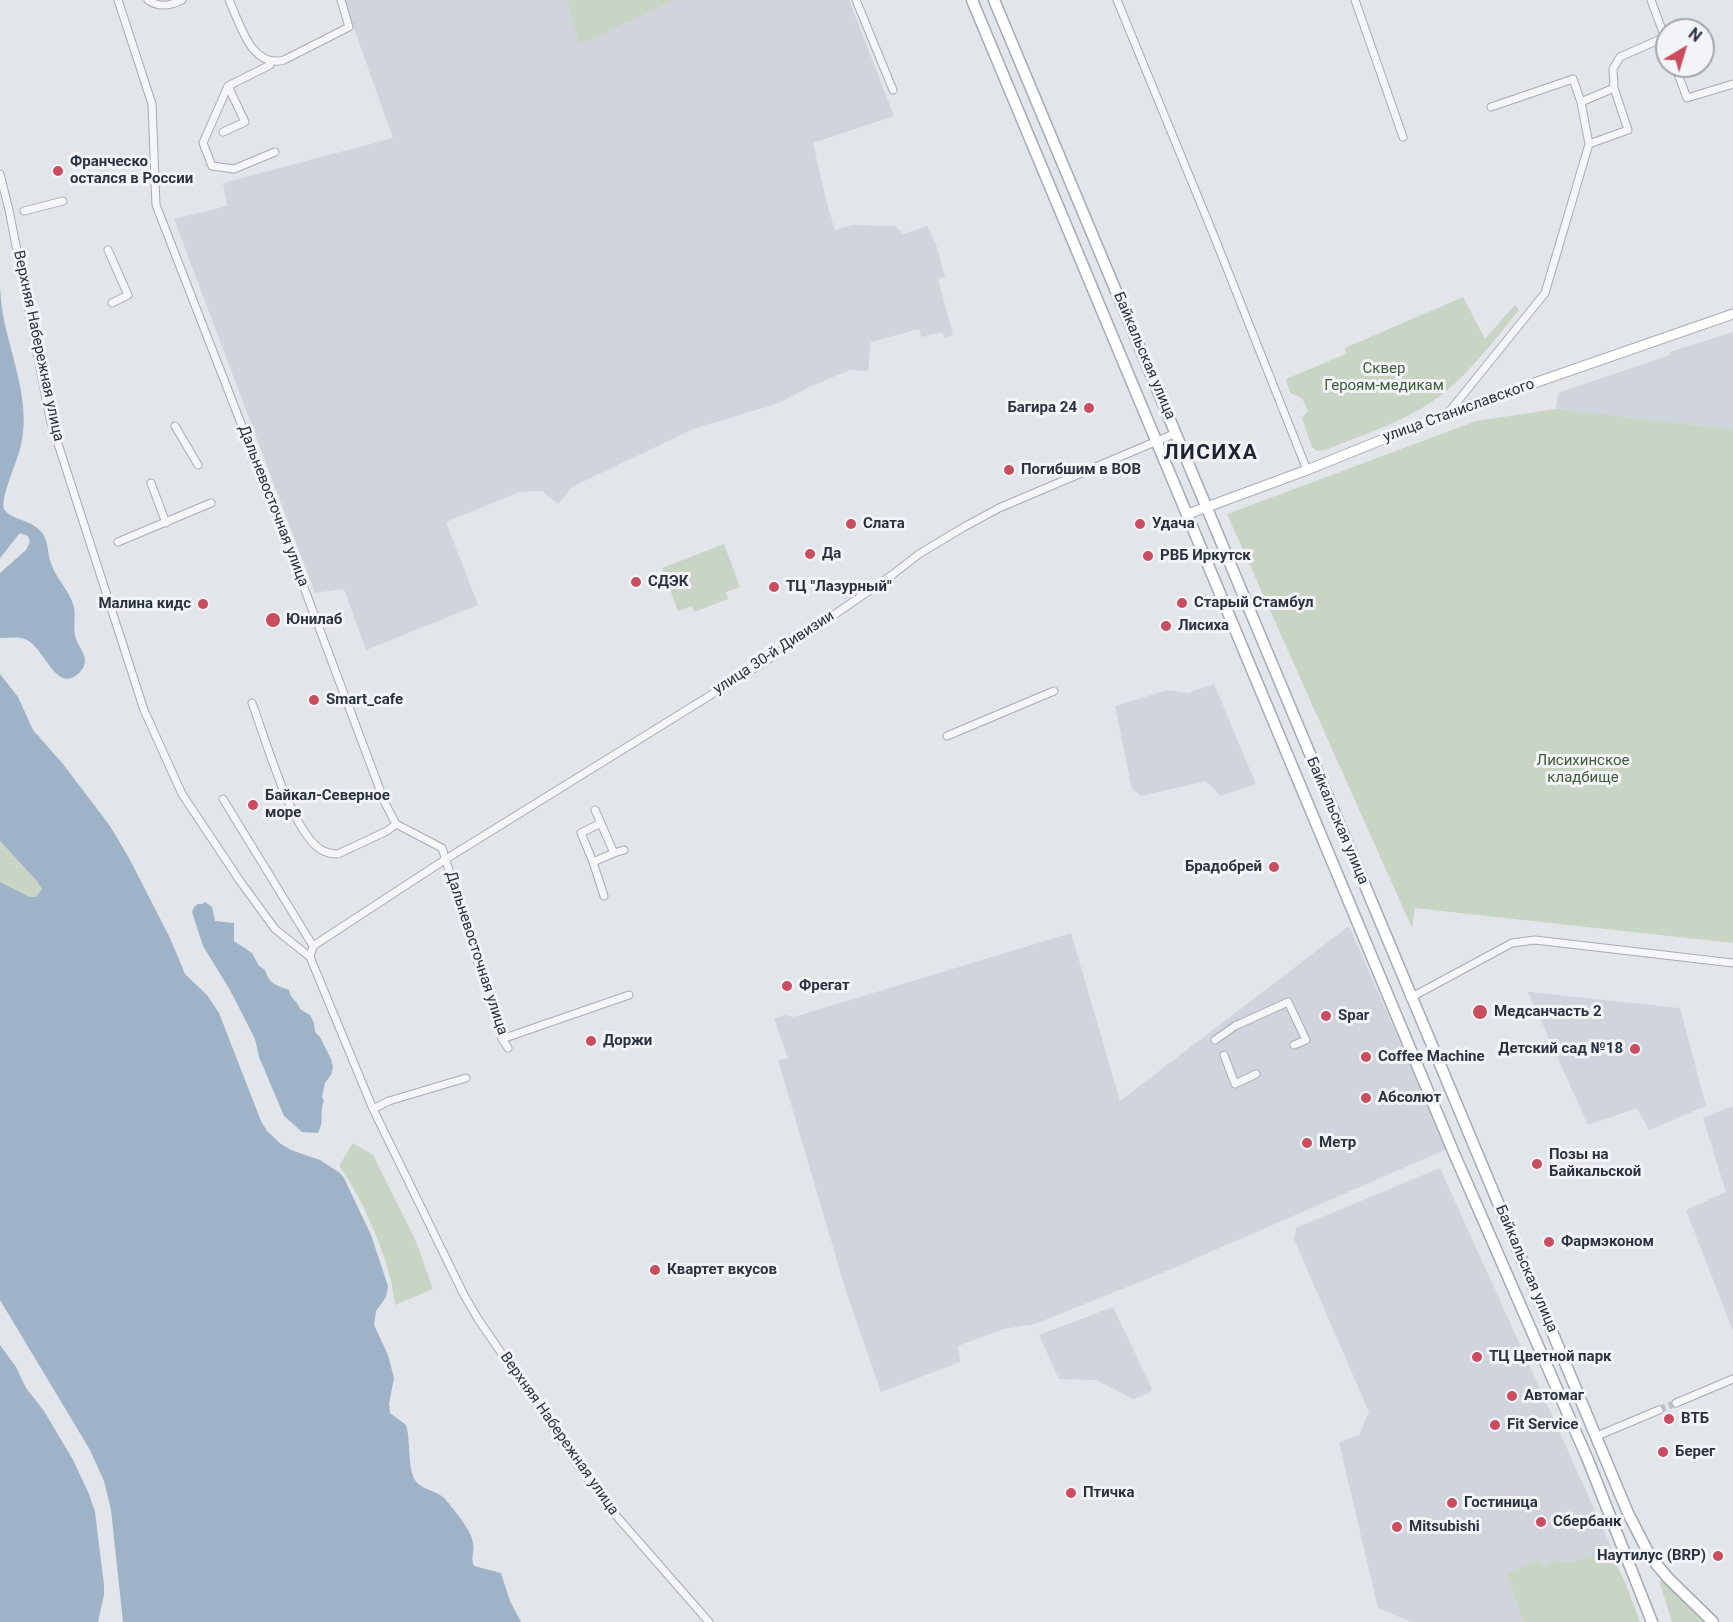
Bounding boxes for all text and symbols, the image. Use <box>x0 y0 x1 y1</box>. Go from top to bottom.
north arrow <box>1655 18 1715 78</box>
text: N <box>1685 24 1705 46</box>
place label: Франческо остался в России <box>70 153 193 188</box>
marker: Франческо остался в России <box>51 164 65 178</box>
street label: Верхняя Набережная улица <box>9 249 67 443</box>
street label: Байкальская улица <box>1109 290 1179 422</box>
park label: Сквер Героям-медикам <box>1324 360 1444 395</box>
street label: улица Станиславского <box>1381 375 1537 447</box>
place label: Багира 24 <box>1007 399 1077 417</box>
marker: Багира 24 <box>1082 401 1096 415</box>
street label: Дальневосточная улица <box>234 423 312 589</box>
district label: ЛИСИХА <box>1164 441 1258 467</box>
place label: Погибшим в ВОВ <box>1021 461 1141 479</box>
marker: Погибшим в ВОВ <box>1002 463 1016 477</box>
place label: Слата <box>863 515 905 533</box>
place label: Удача <box>1152 515 1195 533</box>
marker: Слата <box>844 517 858 531</box>
marker: Удача <box>1133 517 1147 531</box>
place label: Да <box>822 545 841 563</box>
marker: Да <box>803 547 817 561</box>
place label: РВБ Иркутск <box>1160 547 1251 565</box>
marker: РВБ Иркутск <box>1141 549 1155 563</box>
place label: СДЭК <box>648 573 688 591</box>
marker: СДЭК <box>629 575 643 589</box>
place label: ТЦ "Лазурный" <box>786 578 892 596</box>
marker: ТЦ "Лазурный" <box>767 580 781 594</box>
place label: Старый Стамбул <box>1194 594 1314 612</box>
place label: Малина кидс <box>98 595 191 613</box>
marker: Старый Стамбул <box>1175 596 1189 610</box>
marker: Малина кидс <box>196 597 210 611</box>
street label: улица 30-й Дивизии <box>710 607 838 699</box>
marker: Юнилаб <box>264 611 282 629</box>
place label: Юнилаб <box>286 611 342 629</box>
place label: Лисиха <box>1178 617 1229 635</box>
marker: Лисиха <box>1159 619 1173 633</box>
place label: Smart_cafe <box>326 691 403 709</box>
marker: Smart_cafe <box>307 693 321 707</box>
park label: Лисихинское кладбище <box>1537 752 1629 787</box>
street label: Байкальская улица <box>1302 755 1372 887</box>
place label: Байкал-Северное море <box>265 787 390 822</box>
marker: Байкал-Северное море <box>246 798 260 812</box>
place label: Брадобрей <box>1185 858 1262 876</box>
marker: Брадобрей <box>1267 860 1281 874</box>
street label: Дальневосточная улица <box>441 869 511 1037</box>
place label: Фрегат <box>799 977 850 995</box>
marker: Фрегат <box>780 979 794 993</box>
marker: Медсанчасть 2 <box>1471 1003 1489 1021</box>
place label: Медсанчасть 2 <box>1494 1003 1602 1021</box>
place label: Spar <box>1338 1007 1369 1025</box>
marker: Spar <box>1319 1009 1333 1023</box>
place label: Доржи <box>603 1032 652 1050</box>
marker: Доржи <box>584 1034 598 1048</box>
place label: Детский сад №18 <box>1498 1040 1623 1058</box>
marker: Детский сад №18 <box>1628 1042 1642 1056</box>
place label: Coffee Machine <box>1378 1048 1485 1066</box>
marker: Coffee Machine <box>1359 1050 1373 1064</box>
place label: Абсолют <box>1378 1089 1441 1107</box>
marker: Абсолют <box>1359 1091 1373 1105</box>
place label: Метр <box>1319 1134 1356 1152</box>
marker: Метр <box>1300 1136 1314 1150</box>
place label: Позы на Байкальской <box>1549 1146 1641 1181</box>
marker: Позы на Байкальской <box>1530 1157 1544 1171</box>
street label: Байкальская улица <box>1491 1203 1561 1335</box>
place label: Фармэконом <box>1561 1233 1654 1251</box>
marker: Фармэконом <box>1542 1235 1556 1249</box>
place label: Квартет вкусов <box>667 1261 777 1279</box>
marker: Квартет вкусов <box>648 1263 662 1277</box>
place label: ТЦ Цветной парк <box>1489 1348 1612 1366</box>
street label: Верхняя Набережная улица <box>496 1349 622 1519</box>
marker: ТЦ Цветной парк <box>1470 1350 1484 1364</box>
place label: Автомаг <box>1524 1387 1584 1405</box>
marker: Автомаг <box>1505 1389 1519 1403</box>
place label: ВТБ <box>1681 1410 1709 1428</box>
marker: ВТБ <box>1662 1412 1676 1426</box>
place label: Fit Service <box>1507 1416 1578 1434</box>
marker: Fit Service <box>1488 1418 1502 1432</box>
place label: Берег <box>1675 1443 1715 1461</box>
marker: Берег <box>1656 1445 1670 1459</box>
place label: Птичка <box>1083 1484 1135 1502</box>
marker: Птичка <box>1064 1486 1078 1500</box>
place label: Гостиница <box>1464 1494 1538 1512</box>
marker: Гостиница <box>1445 1496 1459 1510</box>
place label: Сбербанк <box>1553 1513 1621 1531</box>
marker: Сбербанк <box>1534 1515 1548 1529</box>
place label: Mitsubishi <box>1409 1518 1480 1536</box>
marker: Mitsubishi <box>1390 1520 1404 1534</box>
place label: Наутилус (BRP) <box>1597 1547 1706 1565</box>
marker: Наутилус (BRP) <box>1711 1549 1725 1563</box>

